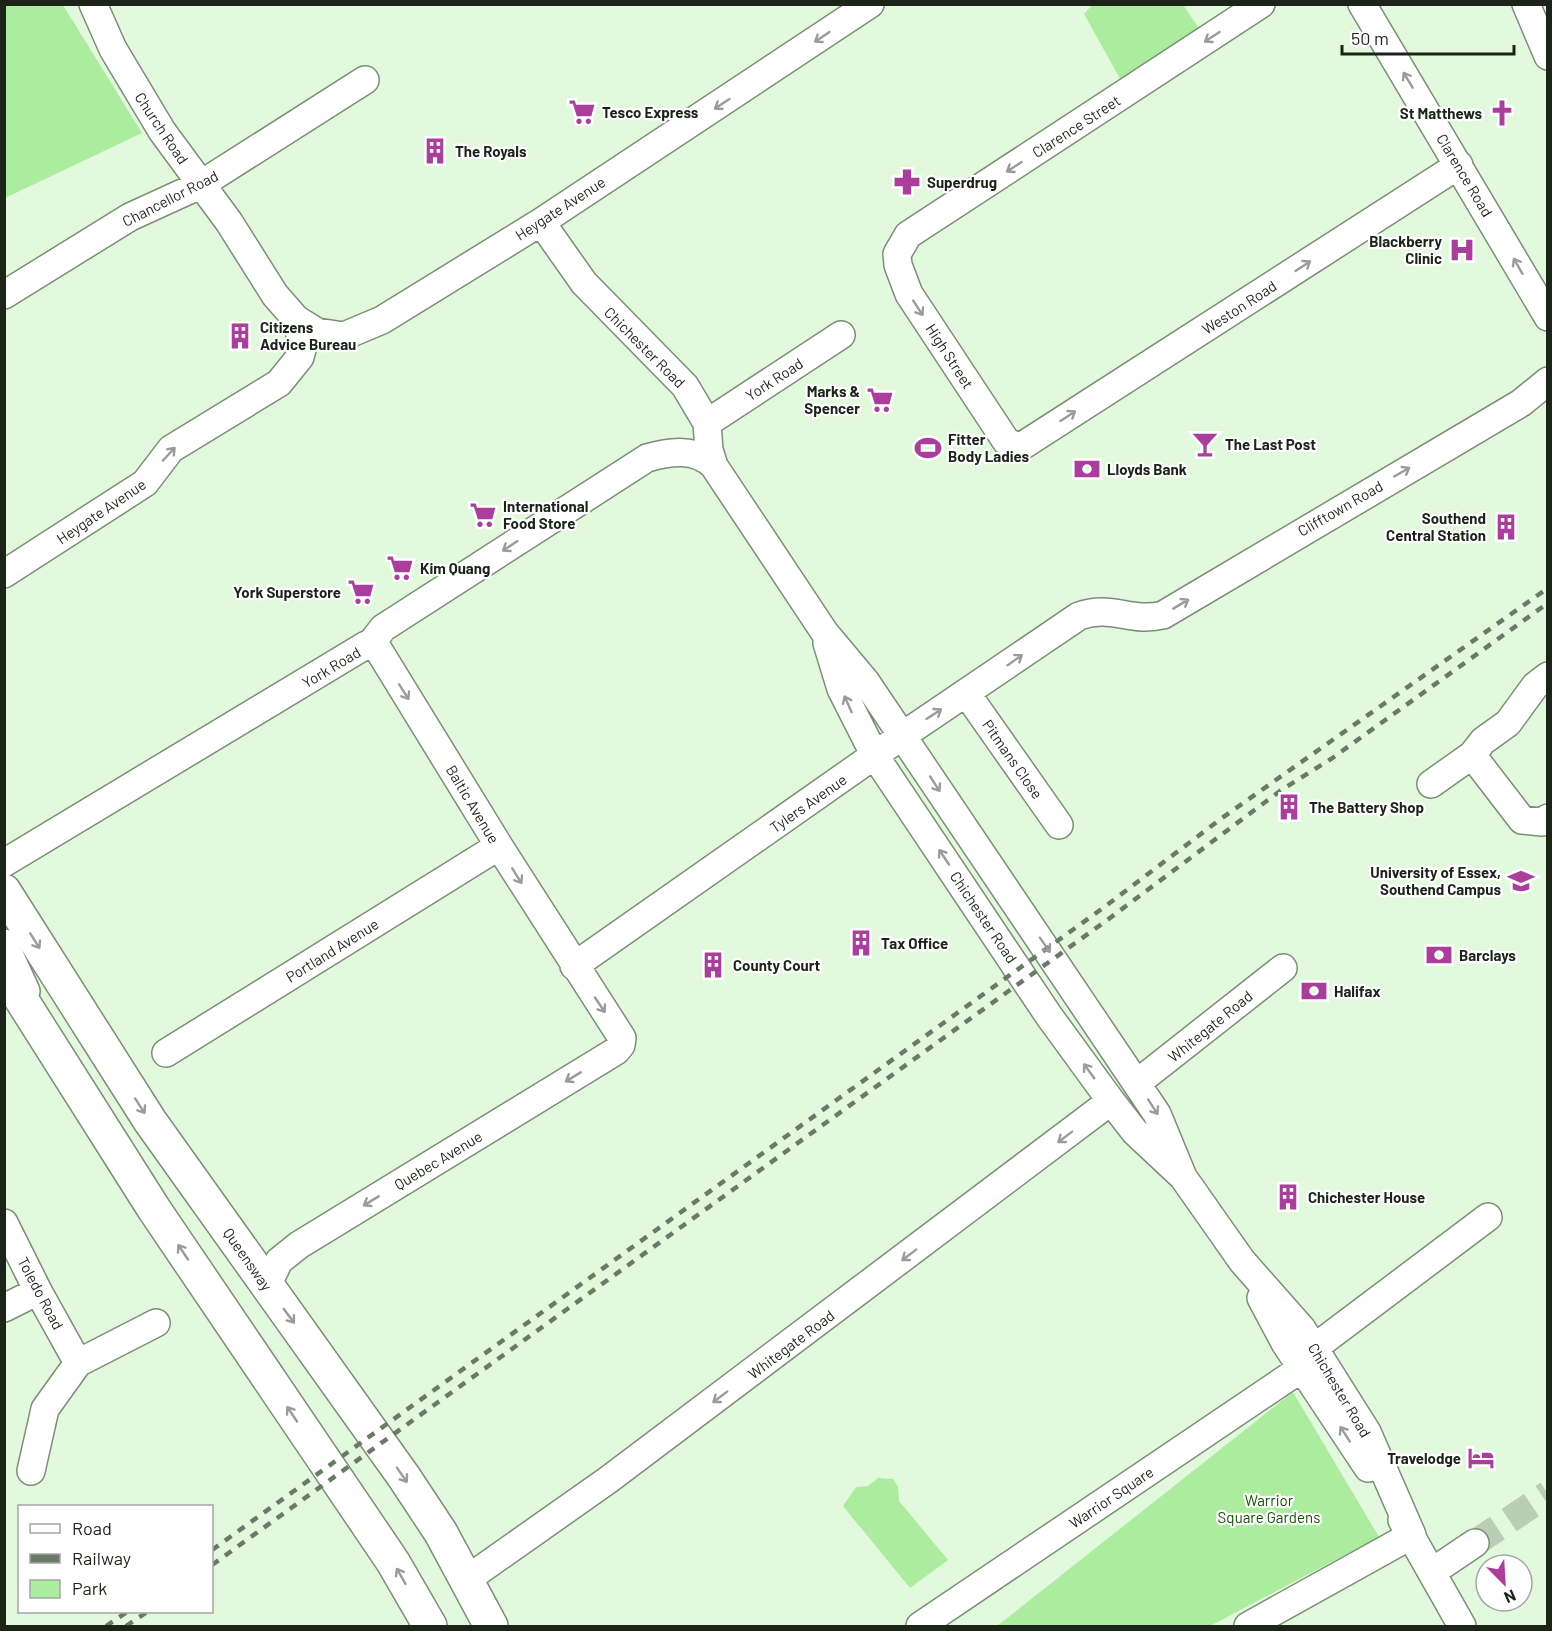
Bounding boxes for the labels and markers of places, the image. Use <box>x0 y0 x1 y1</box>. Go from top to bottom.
supermarket icon: Tesco Express <box>567 97 597 127</box>
church icon: St Matthews <box>1487 98 1517 128</box>
place label: Tesco Express <box>602 103 699 121</box>
place label: St Matthews <box>1400 104 1482 122</box>
building icon: The Royals <box>420 136 450 166</box>
place label: The Royals <box>455 142 527 160</box>
pharmacy icon: Superdrug <box>892 167 922 197</box>
place label: Superdrug <box>927 173 997 191</box>
place label: Blackberry Clinic <box>1369 232 1442 267</box>
hospital icon: Blackberry Clinic <box>1447 235 1477 265</box>
place label: Citizens Advice Bureau <box>260 318 356 353</box>
building icon: Citizens Advice Bureau <box>225 321 255 351</box>
place label: Marks & Spencer <box>804 382 860 417</box>
supermarket icon: Marks & Spencer <box>865 385 895 415</box>
bar icon: The Last Post <box>1190 429 1220 459</box>
place label: Fitter Body Ladies <box>948 430 1030 465</box>
sports icon: Fitter Body Ladies <box>913 433 943 463</box>
place label: The Last Post <box>1225 435 1316 453</box>
bank icon: Lloyds Bank <box>1072 454 1102 484</box>
place label: Lloyds Bank <box>1107 460 1187 478</box>
place label: International Food Store <box>503 497 588 532</box>
supermarket icon: International Food Store <box>468 500 498 530</box>
place label: Southend Central Station <box>1386 509 1486 544</box>
building icon: Southend Central Station <box>1491 512 1521 542</box>
supermarket icon: Kim Quang <box>385 553 415 583</box>
place label: Kim Quang <box>420 559 490 577</box>
supermarket icon: York Superstore <box>346 577 376 607</box>
place label: York Superstore <box>233 583 341 601</box>
building icon: The Battery Shop <box>1274 792 1304 822</box>
place label: The Battery Shop <box>1309 798 1424 816</box>
place label: University of Essex, Southend Campus <box>1370 863 1501 898</box>
school or university icon: University of Essex, Southend Campus <box>1506 866 1536 896</box>
building icon: Tax Office <box>846 928 876 958</box>
place label: Tax Office <box>881 934 948 952</box>
bank icon: Barclays <box>1424 940 1454 970</box>
place label: Barclays <box>1459 946 1516 964</box>
building icon: County Court <box>698 950 728 980</box>
place label: County Court <box>733 956 821 974</box>
bank icon: Halifax <box>1299 976 1329 1006</box>
place label: Halifax <box>1334 982 1381 1000</box>
building icon: Chichester House <box>1273 1182 1303 1212</box>
place label: Chichester House <box>1308 1188 1425 1206</box>
hotel icon: Travelodge <box>1466 1443 1496 1473</box>
place label: Travelodge <box>1387 1449 1461 1467</box>

